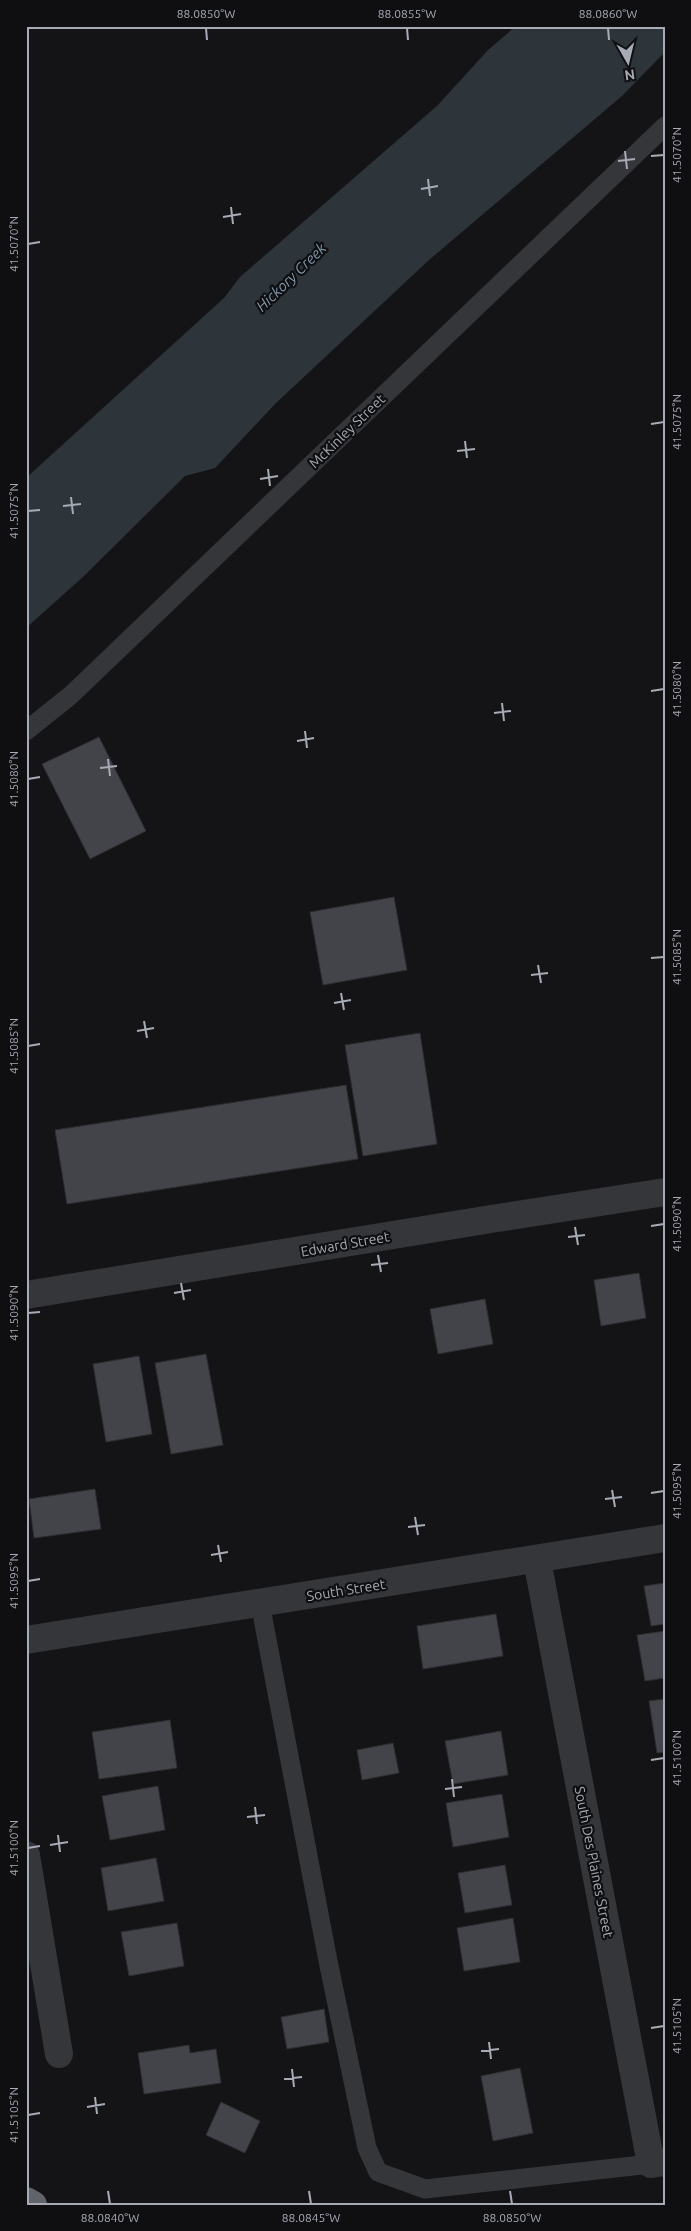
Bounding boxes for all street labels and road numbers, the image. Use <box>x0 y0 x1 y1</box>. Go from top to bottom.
street label: McKinley Street <box>306 390 389 471</box>
street label: Edward Street <box>299 1228 391 1260</box>
street label: South Street <box>306 1576 387 1604</box>
street label: South Des Plaines Street <box>571 1785 617 1940</box>

